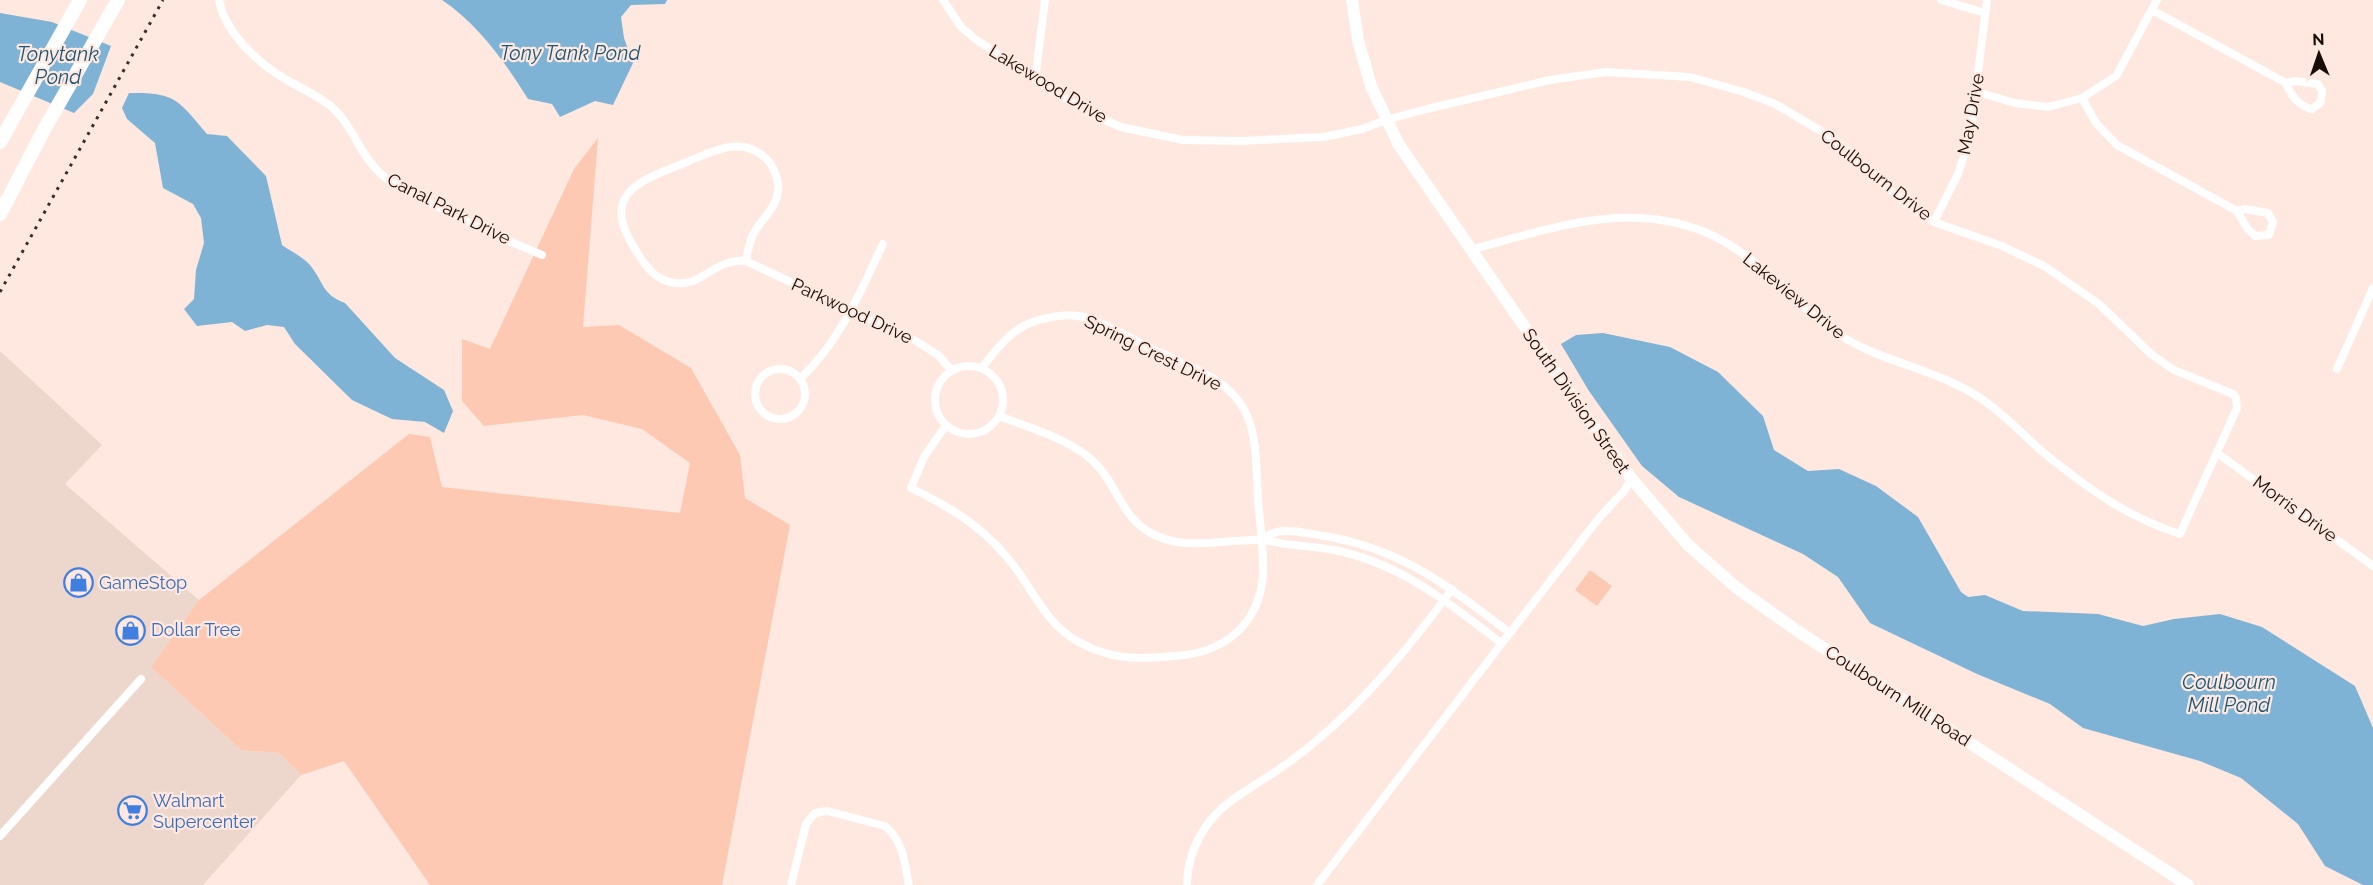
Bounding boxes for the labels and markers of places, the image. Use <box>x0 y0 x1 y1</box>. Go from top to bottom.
shop icon: GameStop <box>62 567 94 599</box>
place label: GameStop <box>99 572 187 593</box>
shop icon: Dollar Tree <box>114 614 146 646</box>
place label: Dollar Tree <box>151 619 241 640</box>
place label: Walmart Supercenter <box>153 790 257 832</box>
supermarket icon: Walmart Supercenter <box>116 795 148 827</box>

